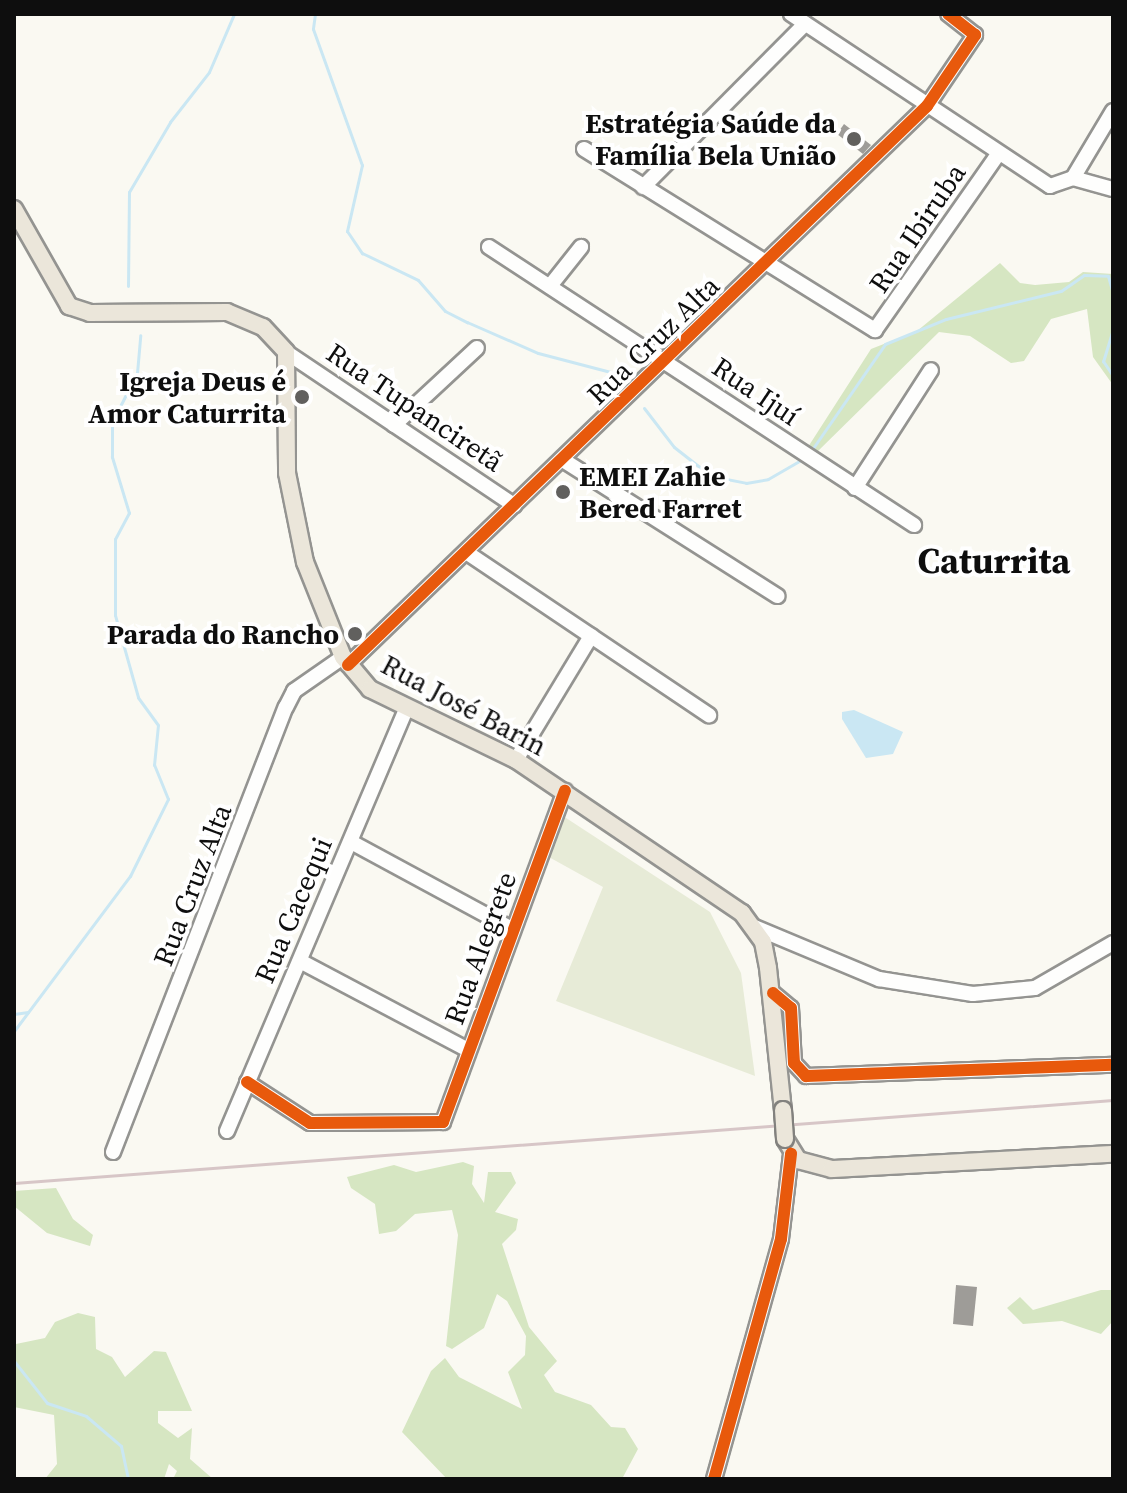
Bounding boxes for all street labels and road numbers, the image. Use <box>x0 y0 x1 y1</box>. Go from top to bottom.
street label: Rua Ibiruba <box>862 157 972 299</box>
street label: Rua Cruz Alta <box>580 269 726 411</box>
street label: Rua Tupanciretã <box>320 335 510 479</box>
street label: Rua Ijuí <box>706 350 806 432</box>
street label: Rua José Barin <box>376 647 552 763</box>
street label: Rua Cruz Alta <box>146 799 238 971</box>
street label: Rua Cacequi <box>247 832 339 988</box>
street label: Rua Alegrete <box>437 867 523 1029</box>

